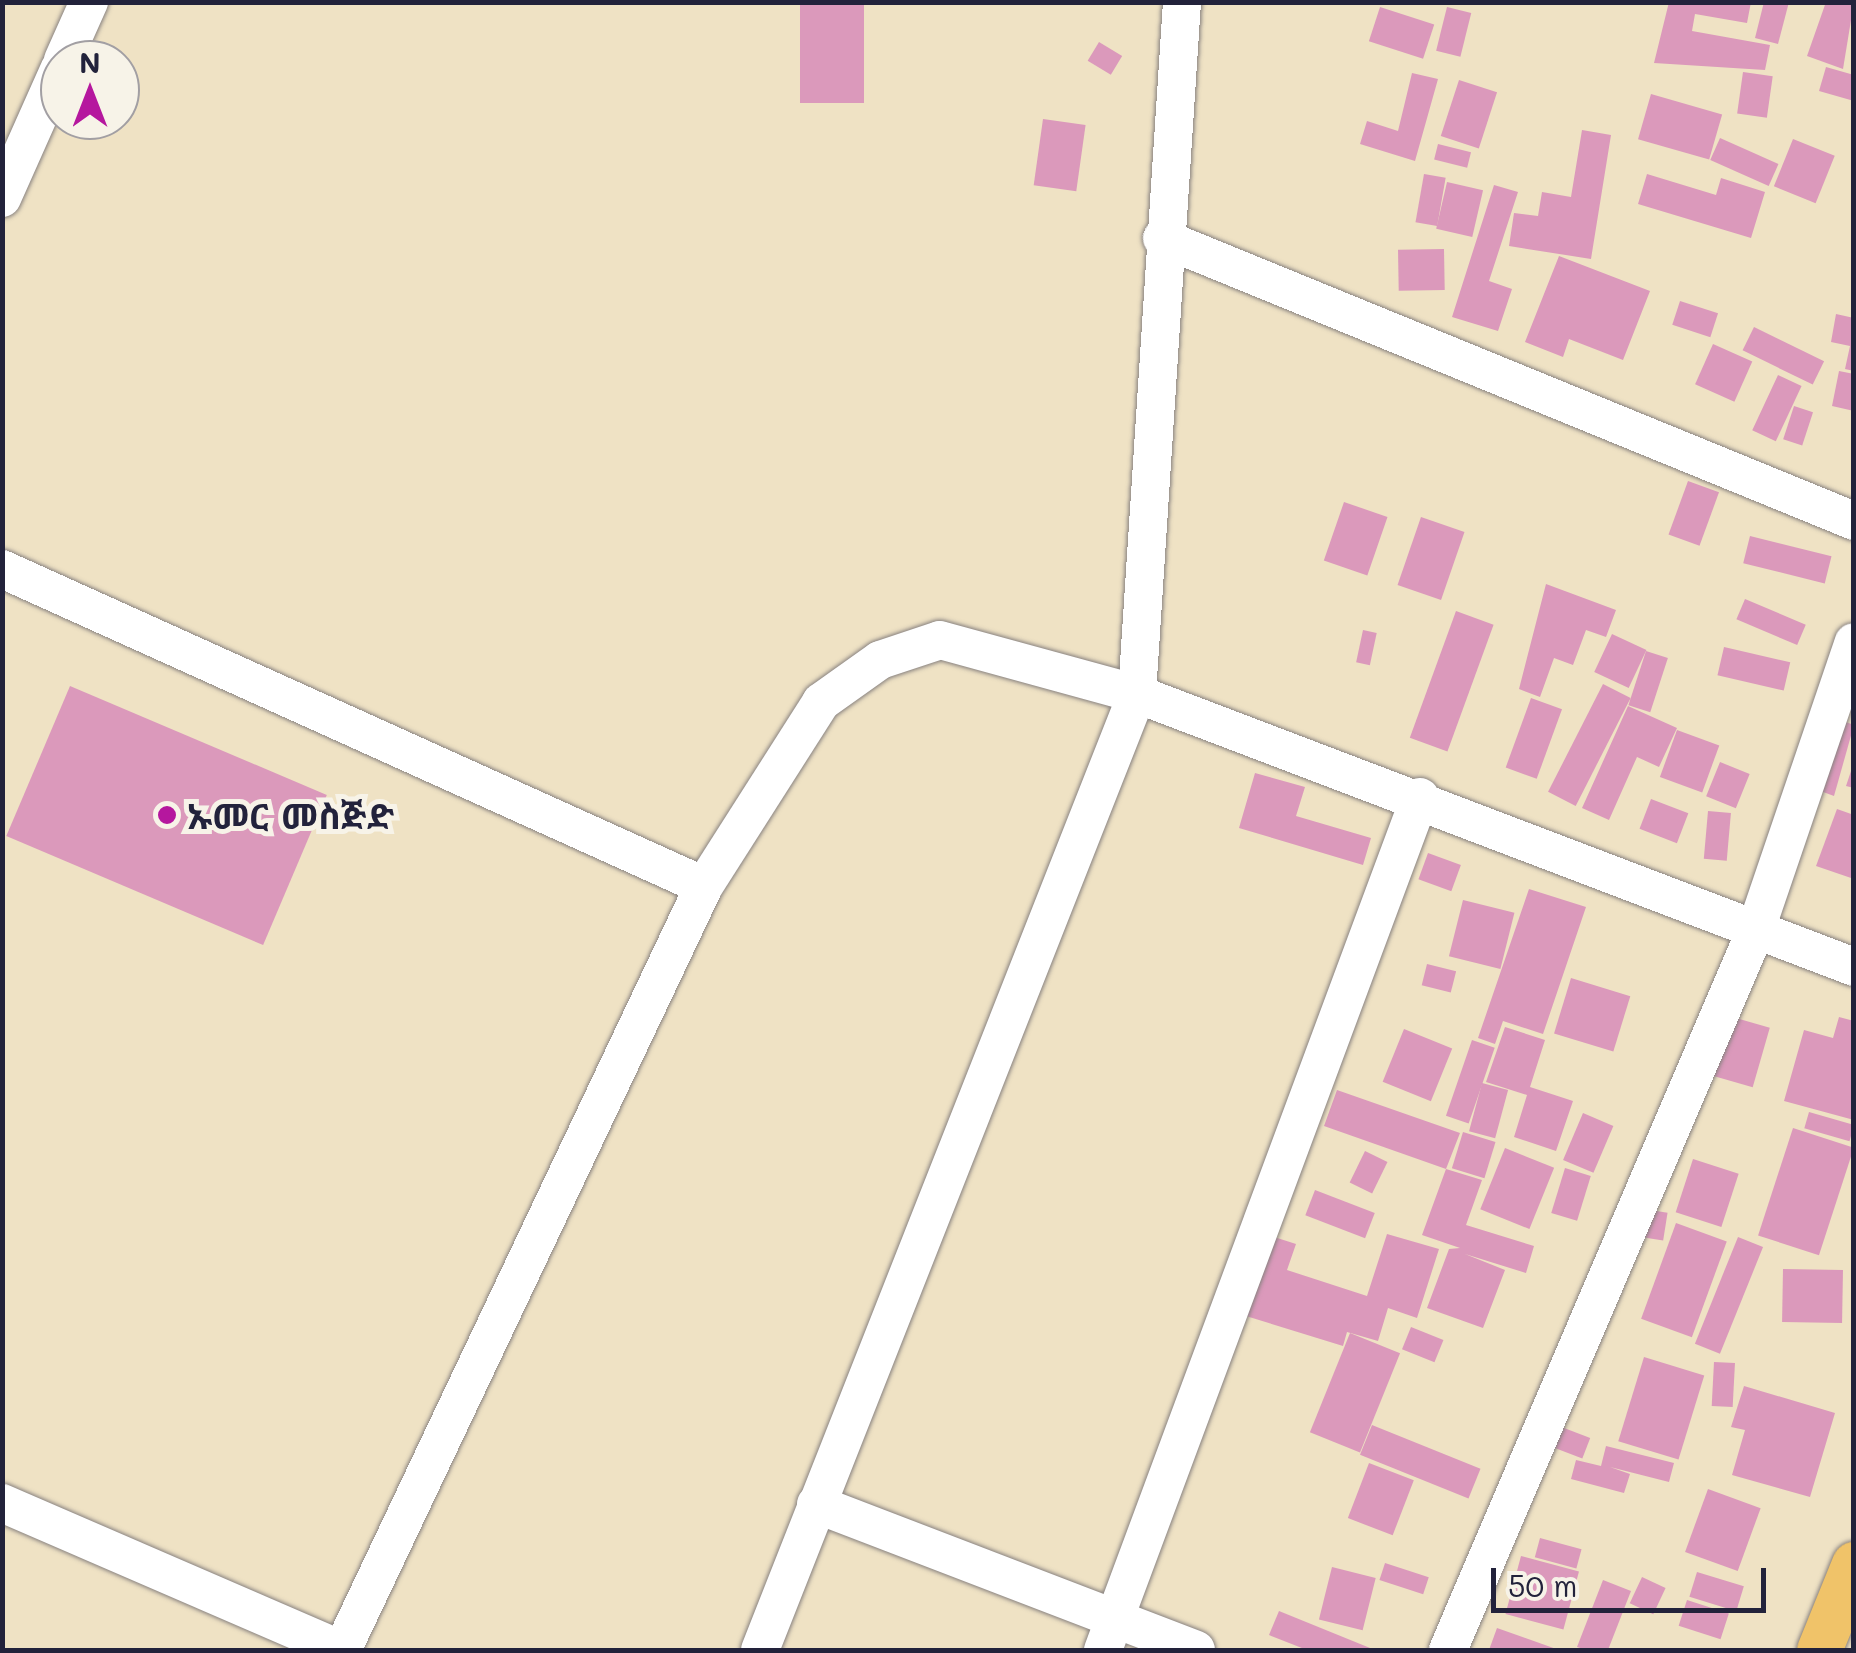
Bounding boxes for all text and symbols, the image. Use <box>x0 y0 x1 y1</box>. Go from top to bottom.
north arrow <box>40 40 140 140</box>
text: N <box>79 44 101 80</box>
place label: ኡመር መስጅድ <box>187 794 394 836</box>
marker: ኡመር መስጅድ <box>156 804 178 826</box>
scale bar <box>1496 1548 1771 1610</box>
text: 50 m <box>1508 1565 1578 1605</box>

